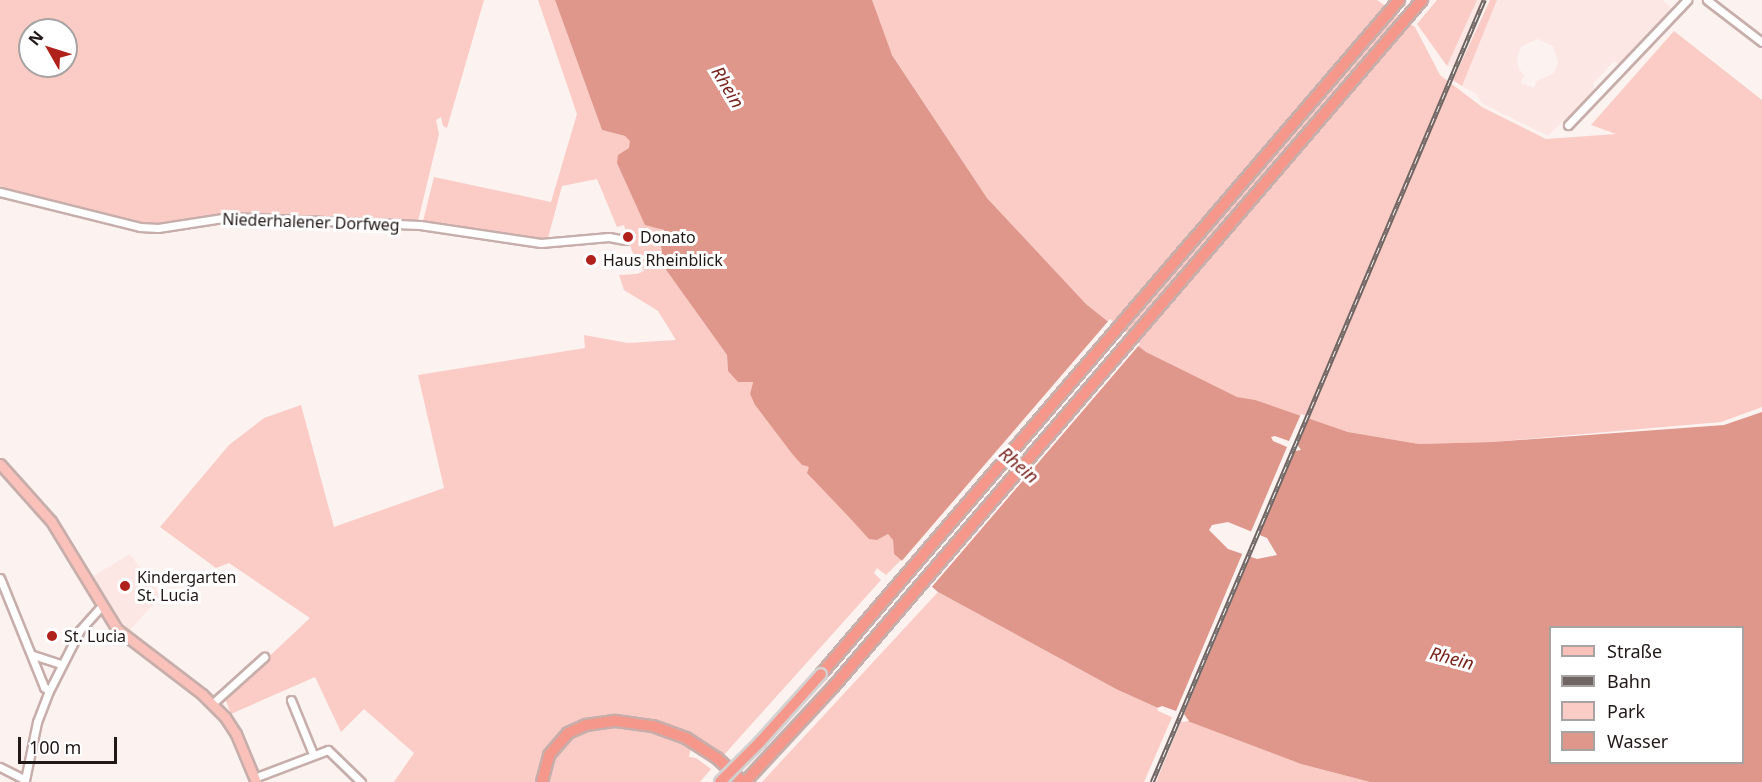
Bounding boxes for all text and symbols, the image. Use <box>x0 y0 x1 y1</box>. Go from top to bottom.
north arrow <box>18 18 78 78</box>
text: N <box>23 26 48 50</box>
water label: Rhein <box>707 62 749 112</box>
street label: Niederhalener Dorfweg <box>222 209 400 235</box>
place label: Donato <box>640 227 696 247</box>
marker: Donato <box>621 230 635 244</box>
place label: Haus Rheinblick <box>603 250 723 270</box>
marker: Haus Rheinblick <box>584 253 598 267</box>
water label: Rhein <box>995 442 1043 488</box>
place label: Kindergarten St. Lucia <box>137 567 236 605</box>
marker: Kindergarten St. Lucia <box>118 579 132 593</box>
place label: St. Lucia <box>64 626 126 646</box>
legend <box>1549 626 1744 764</box>
marker: St. Lucia <box>45 629 59 643</box>
text: Straße <box>1607 639 1662 663</box>
water label: Rhein <box>1428 642 1476 674</box>
text: Bahn <box>1607 669 1651 693</box>
text: Park <box>1607 699 1645 723</box>
scale bar <box>21 725 120 763</box>
text: Wasser <box>1607 729 1668 753</box>
text: 100 m <box>29 735 81 759</box>

